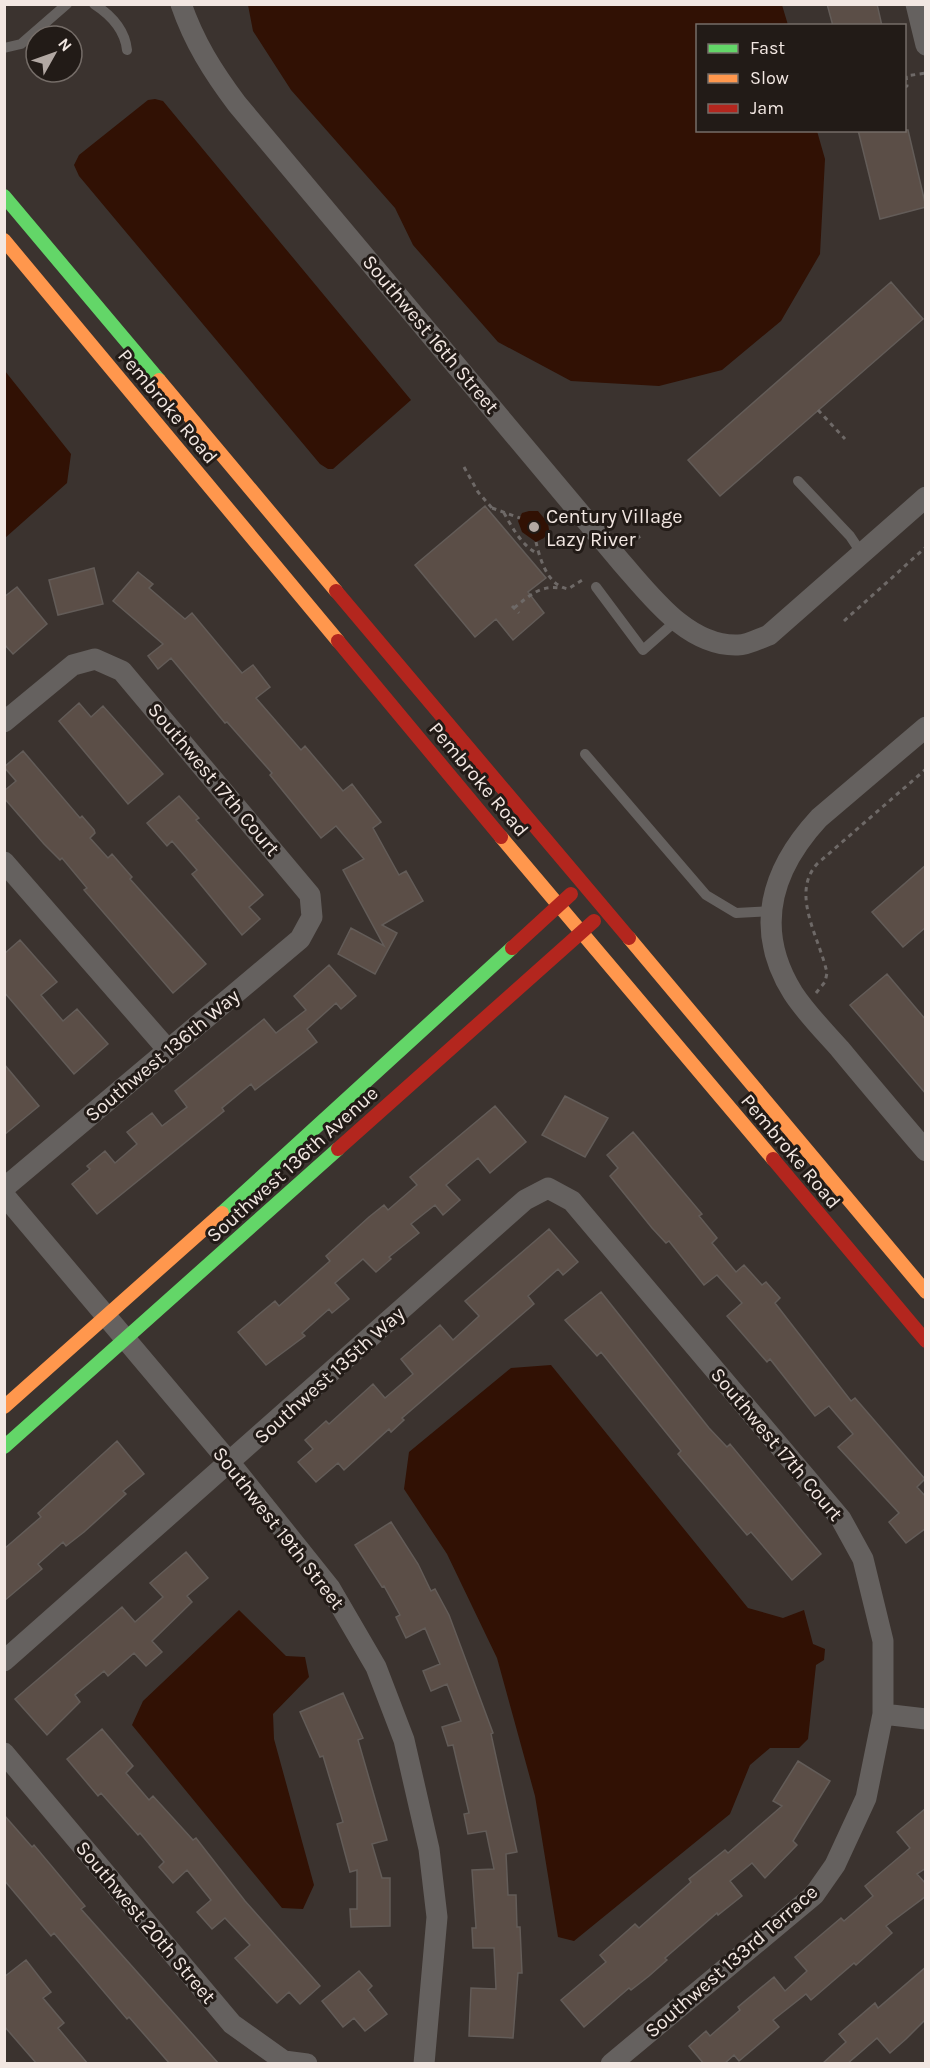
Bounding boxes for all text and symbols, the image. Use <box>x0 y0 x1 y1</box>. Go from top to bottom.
north arrow <box>24 24 84 84</box>
legend <box>696 24 906 132</box>
text: N <box>54 34 76 55</box>
text: Fast <box>750 37 785 59</box>
text: Slow <box>750 67 789 89</box>
text: Jam <box>750 97 784 119</box>
street label: Southwest 16th Street <box>358 250 504 419</box>
street label: Pembroke Road <box>113 344 222 468</box>
place label: Century Village Lazy River <box>546 505 683 551</box>
marker: Century Village Lazy River <box>527 520 541 534</box>
street label: Southwest 17th Court <box>143 698 285 861</box>
street label: Pembroke Road <box>424 717 533 841</box>
street label: Southwest 136th Way <box>81 984 244 1127</box>
street label: Southwest 136th Avenue <box>202 1081 383 1247</box>
street label: Pembroke Road <box>736 1089 845 1213</box>
street label: Southwest 135th Way <box>250 1302 409 1449</box>
street label: Southwest 17th Court <box>706 1363 848 1526</box>
street label: Southwest 19th Street <box>208 1443 349 1614</box>
street label: Southwest 20th Street <box>71 1836 221 2009</box>
street label: Southwest 133rd Terrace <box>640 1880 822 2043</box>

